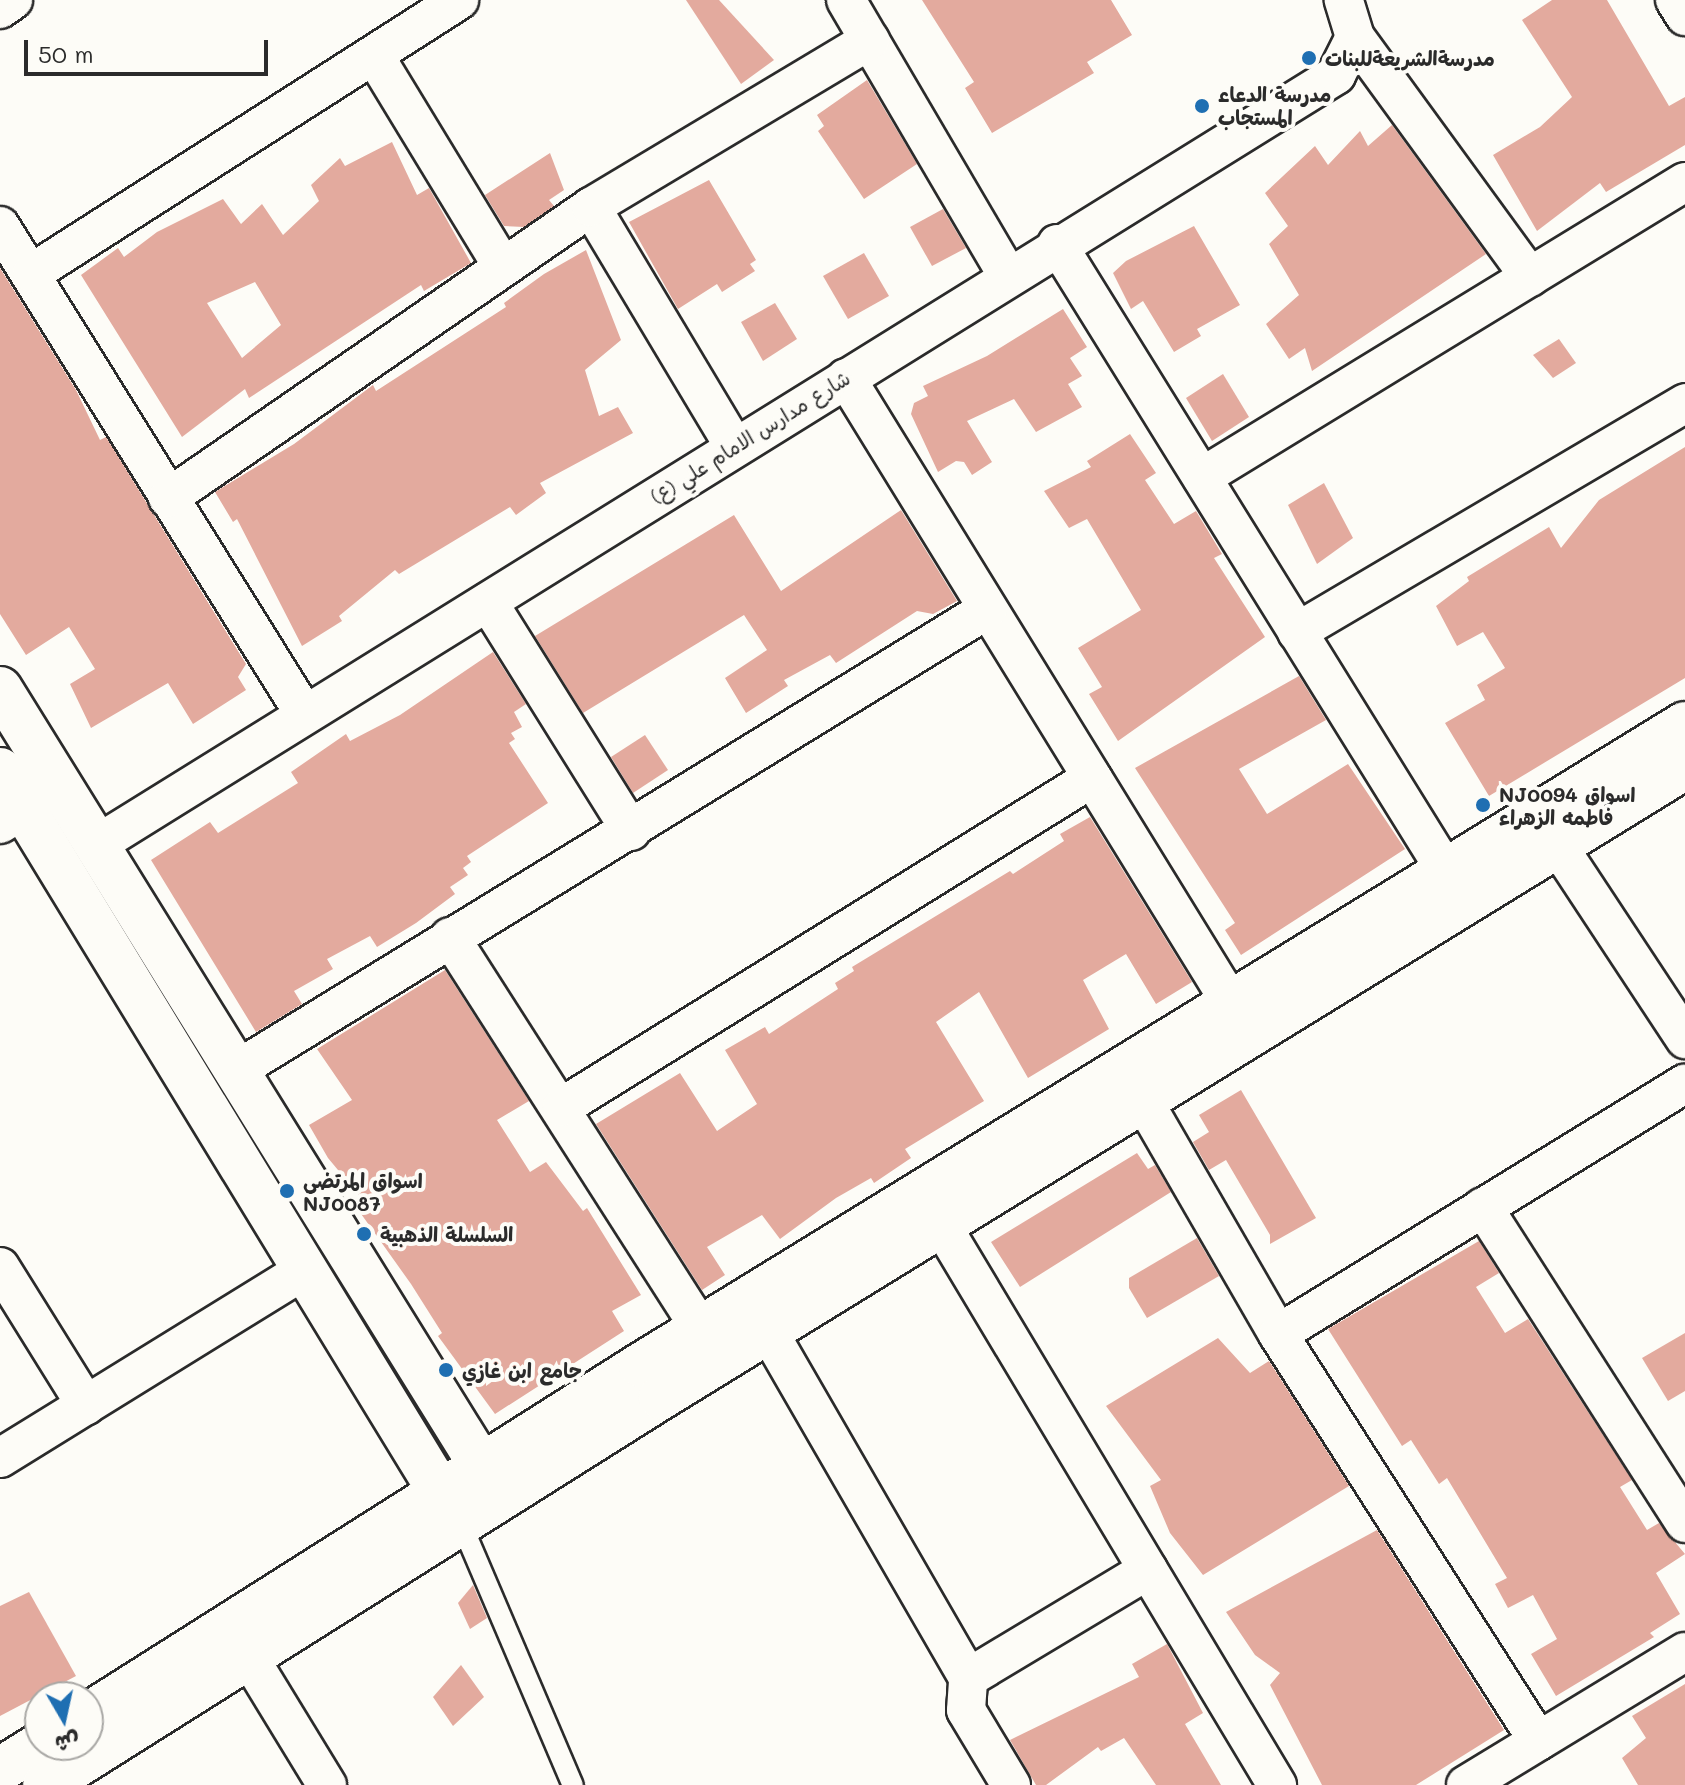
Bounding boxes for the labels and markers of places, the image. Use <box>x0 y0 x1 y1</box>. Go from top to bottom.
place label: مدرسةالشريعةللبنات <box>1325 46 1495 70</box>
marker: مدرسةالشريعةللبنات <box>1300 49 1318 67</box>
place label: مدرسة الدعاء المستجاب <box>1218 82 1331 129</box>
marker: مدرسة الدعاء المستجاب <box>1193 97 1211 115</box>
place label: NJ0094 اسواق فاطمه الزهراء <box>1499 782 1635 829</box>
marker: NJ0094 اسواق فاطمه الزهراء <box>1474 796 1492 814</box>
place label: اسواق المرتضى NJ0087 <box>303 1168 423 1215</box>
marker: اسواق المرتضى NJ0087 <box>278 1182 296 1200</box>
place label: السلسلة الذهبية <box>380 1222 513 1246</box>
marker: السلسلة الذهبية <box>355 1225 373 1243</box>
place label: جامع ابن غازي <box>462 1358 582 1382</box>
marker: جامع ابن غازي <box>437 1361 455 1379</box>

